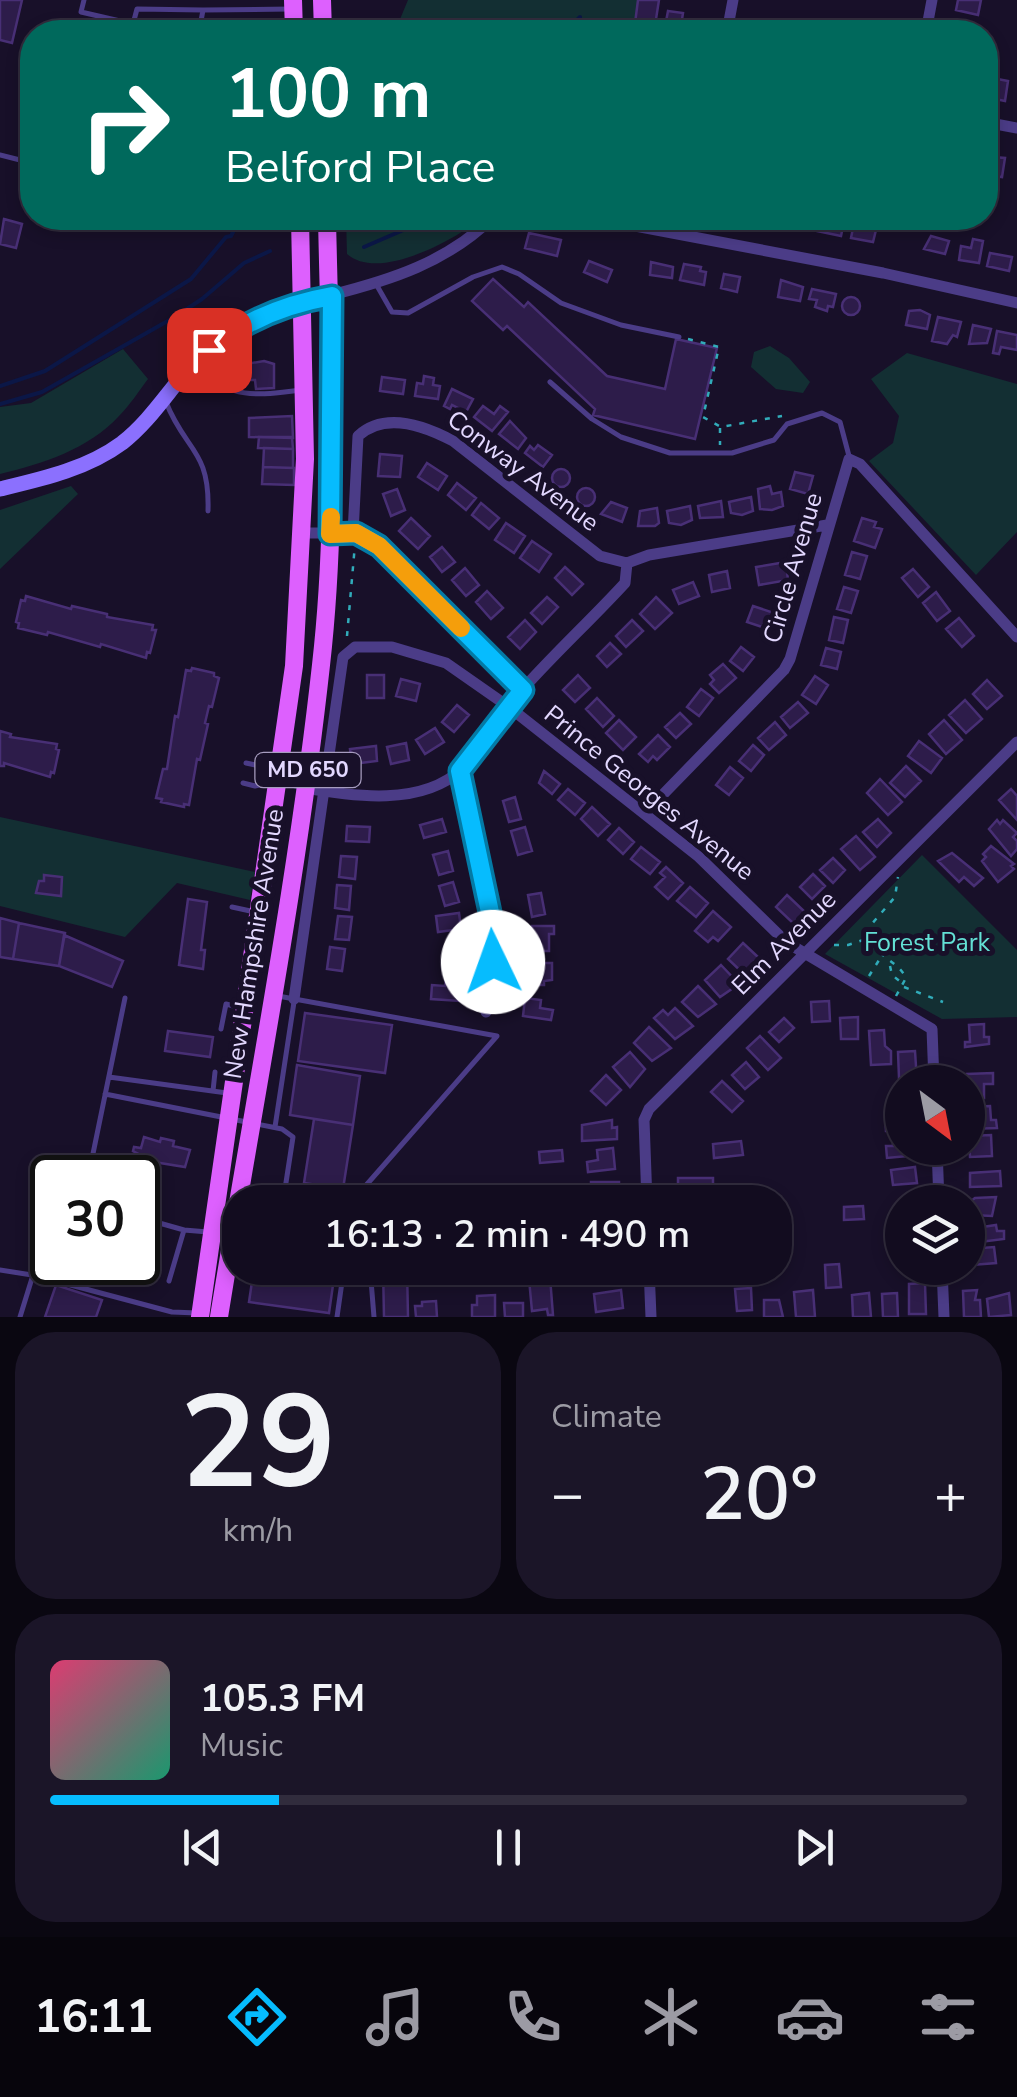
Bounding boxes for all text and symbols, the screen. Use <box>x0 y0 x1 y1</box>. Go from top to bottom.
text: 100 m <box>225 46 431 142</box>
icon: right <box>60 60 190 190</box>
text: Belford Place <box>225 137 495 198</box>
pin <box>167 308 252 393</box>
icon: arrive <box>182 323 237 378</box>
street label: Conway Avenue <box>440 403 606 539</box>
street label: Circle Avenue <box>755 489 831 647</box>
street label: Prince Georges Avenue <box>537 698 761 888</box>
road number: MD 650 <box>256 753 360 787</box>
street label: New Hampshire Avenue <box>216 807 292 1081</box>
street label: Elm Avenue <box>724 883 844 1003</box>
position arrow <box>441 910 545 1014</box>
park label: Forest Park <box>864 926 991 960</box>
north arrow <box>885 1065 985 1165</box>
map controls <box>885 1065 985 1285</box>
speed limit sign: 30 <box>30 1155 160 1285</box>
button: layers <box>885 1185 985 1285</box>
text: 16:13 · 2 min · 490 m <box>324 1209 690 1260</box>
text: 29 <box>180 1355 336 1532</box>
text: Climate <box>551 1395 662 1438</box>
text: 20° <box>700 1443 818 1545</box>
text: − <box>551 1457 584 1532</box>
text: + <box>934 1457 967 1532</box>
text: km/h <box>223 1509 293 1552</box>
text: 105.3 FM <box>200 1673 365 1724</box>
text: Music <box>200 1724 283 1767</box>
icon: previous <box>175 1820 230 1875</box>
icon: pause <box>481 1820 536 1875</box>
icon: next <box>787 1820 842 1875</box>
icon: directions <box>222 1982 292 2052</box>
icon: music <box>360 1982 430 2052</box>
icon: phone <box>498 1982 568 2052</box>
icon: climate <box>636 1982 706 2052</box>
icon: car <box>775 1982 845 2052</box>
icon: filters <box>913 1982 983 2052</box>
text: 16:11 <box>34 1987 153 2048</box>

